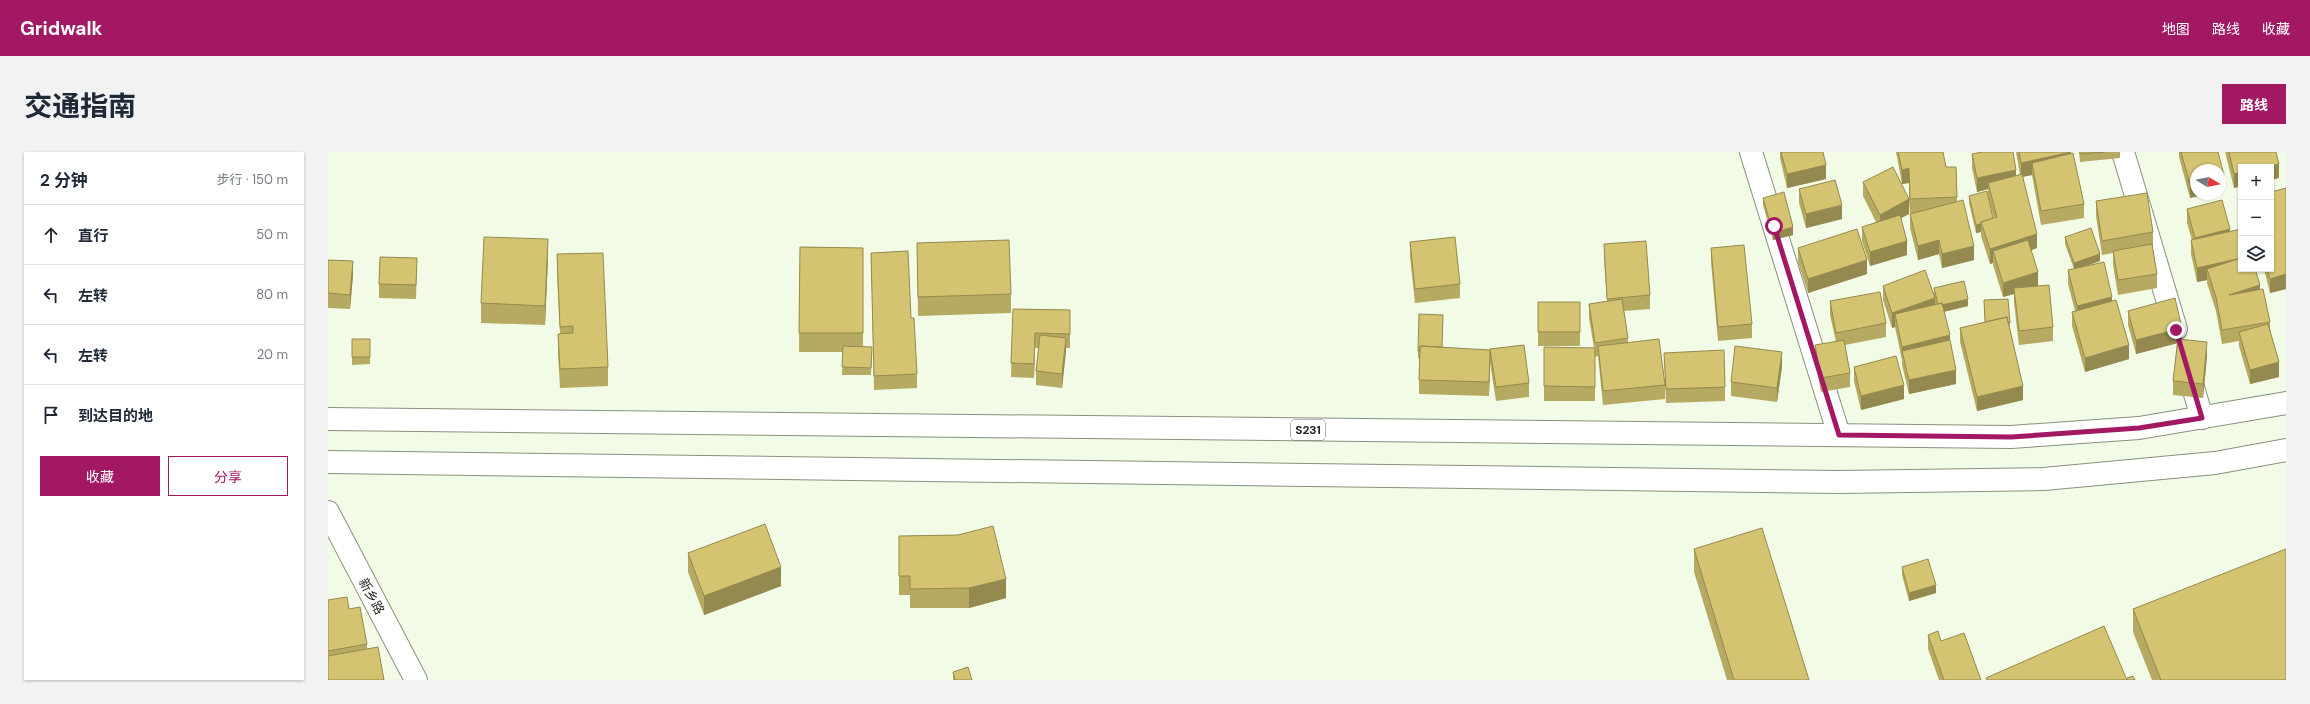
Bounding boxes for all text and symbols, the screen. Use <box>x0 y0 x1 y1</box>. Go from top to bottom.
text: Gridwalk <box>20 16 102 41</box>
text: 地图 <box>2162 20 2190 38</box>
text: 路线 <box>2212 20 2240 38</box>
text: 收藏 <box>2262 20 2290 38</box>
button: 路线 <box>2222 84 2286 124</box>
text: 交通指南 <box>24 88 136 125</box>
north arrow <box>2190 164 2226 200</box>
map controls <box>2238 164 2274 272</box>
button: + <box>2238 164 2274 200</box>
text: 2 分钟 <box>40 169 88 191</box>
text: 步行 · 150 m <box>217 171 288 188</box>
button: − <box>2238 200 2274 236</box>
route start <box>1765 217 1783 235</box>
icon: ahead <box>40 224 62 246</box>
text: 直行 <box>78 226 108 246</box>
text: 50 m <box>256 226 288 243</box>
button: layers <box>2238 236 2274 272</box>
icon: left <box>40 284 62 306</box>
text: 左转 <box>78 286 108 306</box>
text: 80 m <box>256 286 288 303</box>
route end <box>2167 321 2185 339</box>
icon: left <box>40 344 62 366</box>
text: 左转 <box>78 346 108 366</box>
text: 20 m <box>257 346 288 363</box>
icon: arrive <box>40 404 62 426</box>
text: 到达目的地 <box>78 406 153 426</box>
road number: S231 <box>1291 420 1325 440</box>
button: 收藏 <box>40 456 160 496</box>
button: 分享 <box>168 456 288 496</box>
street label: 新乡路 <box>355 575 388 617</box>

